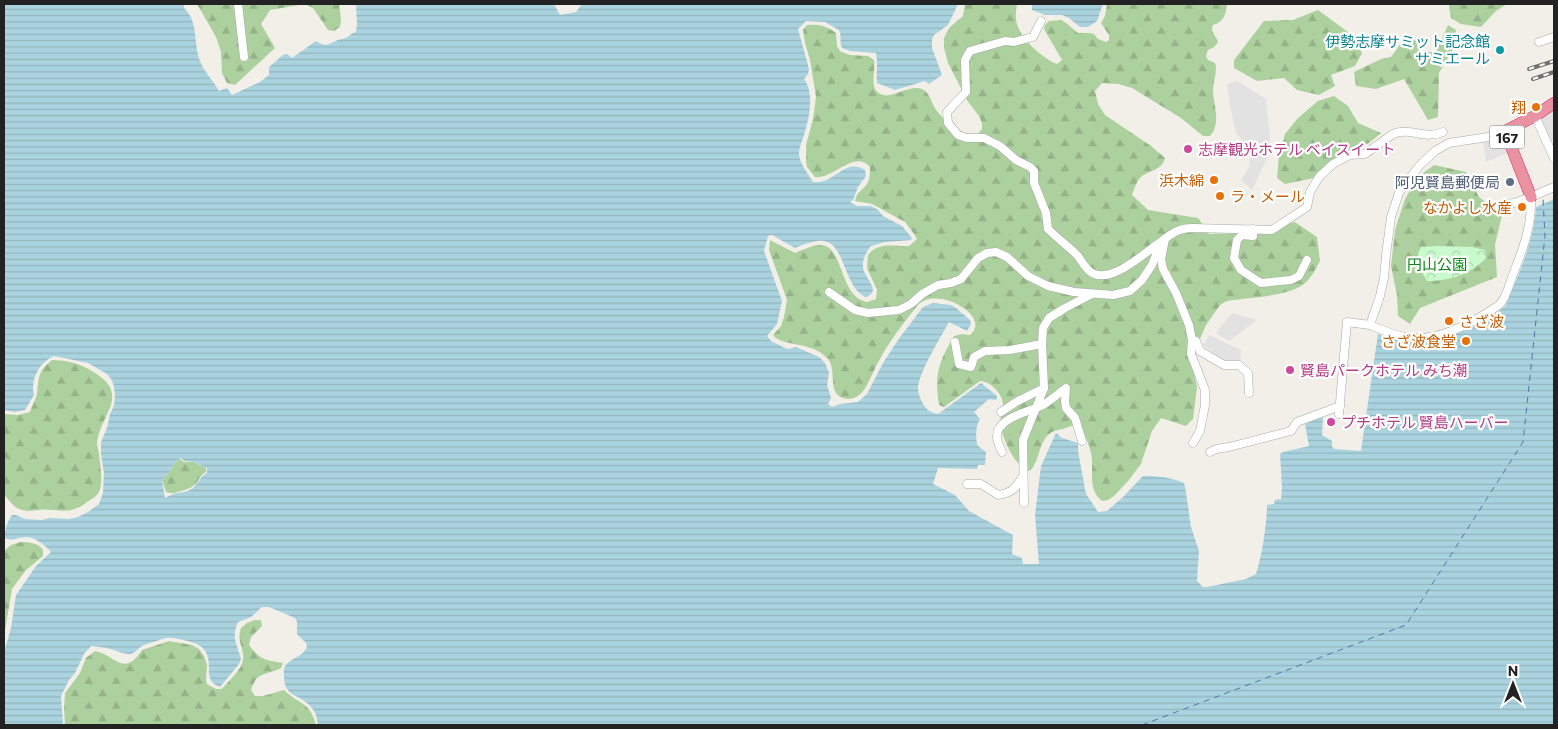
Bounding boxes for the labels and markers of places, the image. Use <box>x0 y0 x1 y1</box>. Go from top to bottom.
place label: 伊勢志摩サミット記念館 サミエール <box>1325 32 1490 67</box>
marker: 伊勢志摩サミット記念館 サミエール <box>1494 44 1506 56</box>
place label: 翔 <box>1511 98 1526 116</box>
marker: 翔 <box>1530 101 1542 113</box>
place label: 志摩観光ホテル ベイスイート <box>1198 140 1395 158</box>
marker: 志摩観光ホテル ベイスイート <box>1182 143 1194 155</box>
place label: 浜木綿 <box>1159 171 1204 189</box>
place label: 阿児賢島郵便局 <box>1395 173 1500 191</box>
marker: 浜木綿 <box>1208 174 1220 186</box>
marker: 阿児賢島郵便局 <box>1504 176 1516 188</box>
place label: ラ・メール <box>1230 187 1305 205</box>
marker: ラ・メール <box>1214 190 1226 202</box>
place label: なかよし水産 <box>1423 198 1512 216</box>
marker: なかよし水産 <box>1516 201 1528 213</box>
place label: さざ波 <box>1459 312 1504 330</box>
marker: さざ波 <box>1443 315 1455 327</box>
place label: さざ波食堂 <box>1381 332 1456 350</box>
marker: さざ波食堂 <box>1460 335 1472 347</box>
place label: 賢島パークホテル みち潮 <box>1300 361 1468 379</box>
marker: 賢島パークホテル みち潮 <box>1284 364 1296 376</box>
place label: プチホテル 賢島ハーバー <box>1341 413 1509 431</box>
marker: プチホテル 賢島ハーバー <box>1325 416 1337 428</box>

